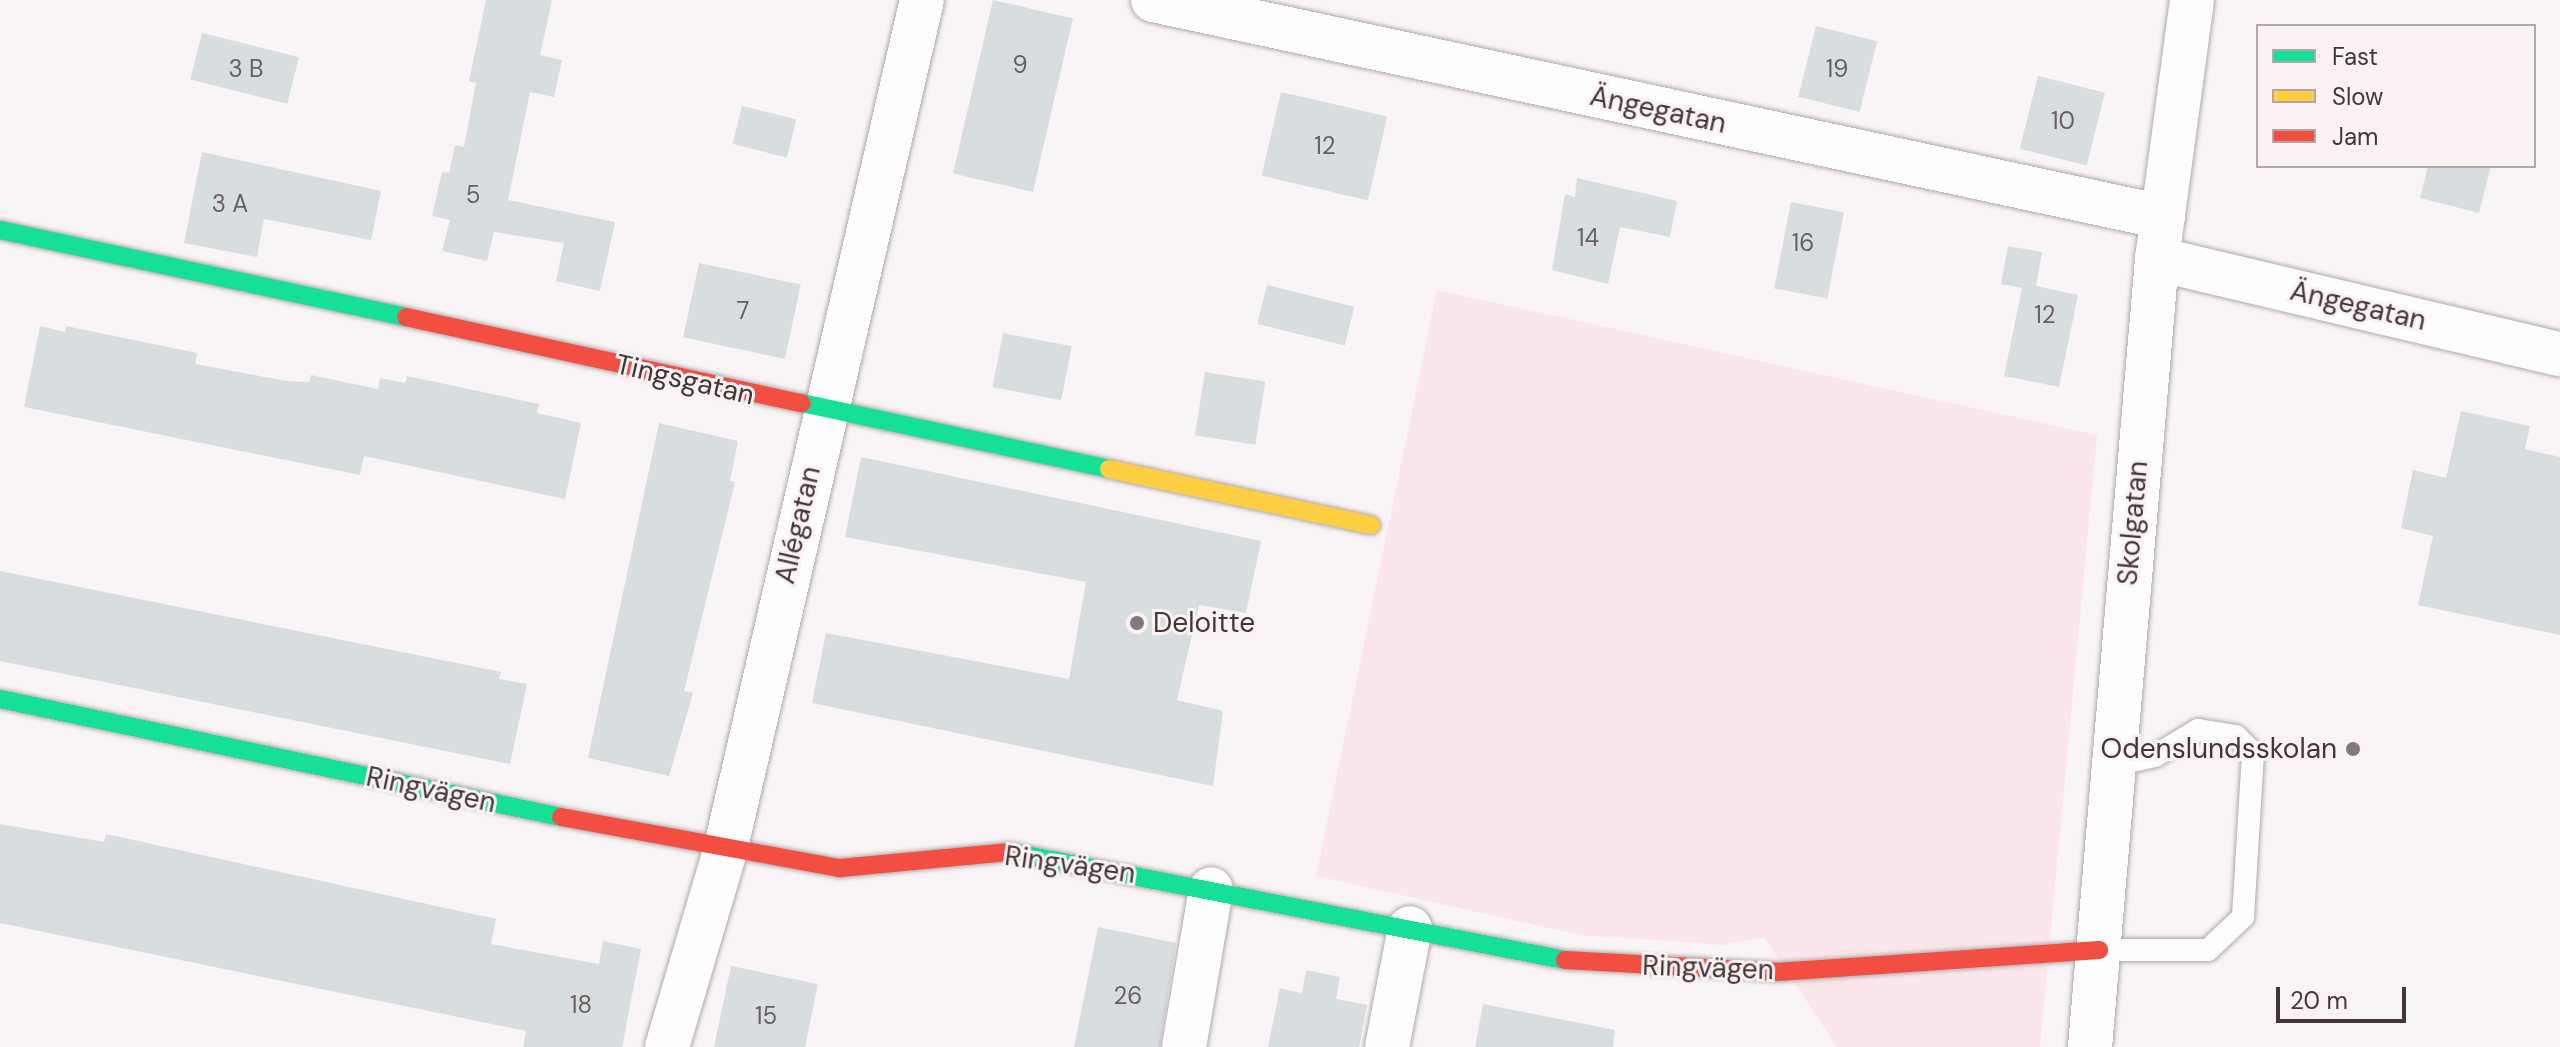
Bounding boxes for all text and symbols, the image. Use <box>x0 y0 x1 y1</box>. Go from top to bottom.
legend <box>2256 24 2536 168</box>
text: Fast <box>2332 41 2378 72</box>
house number: 9 <box>1012 51 1028 79</box>
house number: 3 B <box>228 55 264 83</box>
house number: 19 <box>1826 55 1848 83</box>
street label: Ängegatan <box>1587 79 1729 141</box>
text: Slow <box>2332 81 2383 112</box>
house number: 10 <box>2051 107 2075 135</box>
text: Jam <box>2332 121 2378 152</box>
house number: 12 <box>1314 132 1336 160</box>
house number: 5 <box>466 181 480 209</box>
house number: 3 A <box>212 190 248 218</box>
house number: 14 <box>1577 224 1599 252</box>
house number: 16 <box>1792 229 1814 257</box>
street label: Ängegatan <box>2287 274 2429 338</box>
house number: 7 <box>737 297 749 325</box>
house number: 12 <box>2034 301 2056 329</box>
street label: Tingsgatan <box>613 348 757 412</box>
street label: Skolgatan <box>2111 459 2155 587</box>
street label: Allégatan <box>768 463 828 587</box>
place label: Deloitte <box>1153 606 1255 640</box>
marker: Deloitte <box>1128 614 1146 632</box>
place label: Odenslundsskolan <box>2100 732 2337 766</box>
marker: Odenslundsskolan <box>2344 740 2362 758</box>
street label: Ringvägen <box>363 760 499 820</box>
street label: Ringvägen <box>1003 839 1137 891</box>
street label: Ringvägen <box>1642 949 1774 987</box>
scale bar <box>2280 971 2410 1021</box>
house number: 26 <box>1114 982 1142 1010</box>
text: 20 m <box>2290 985 2348 1016</box>
house number: 18 <box>570 991 592 1019</box>
house number: 15 <box>755 1002 777 1030</box>

